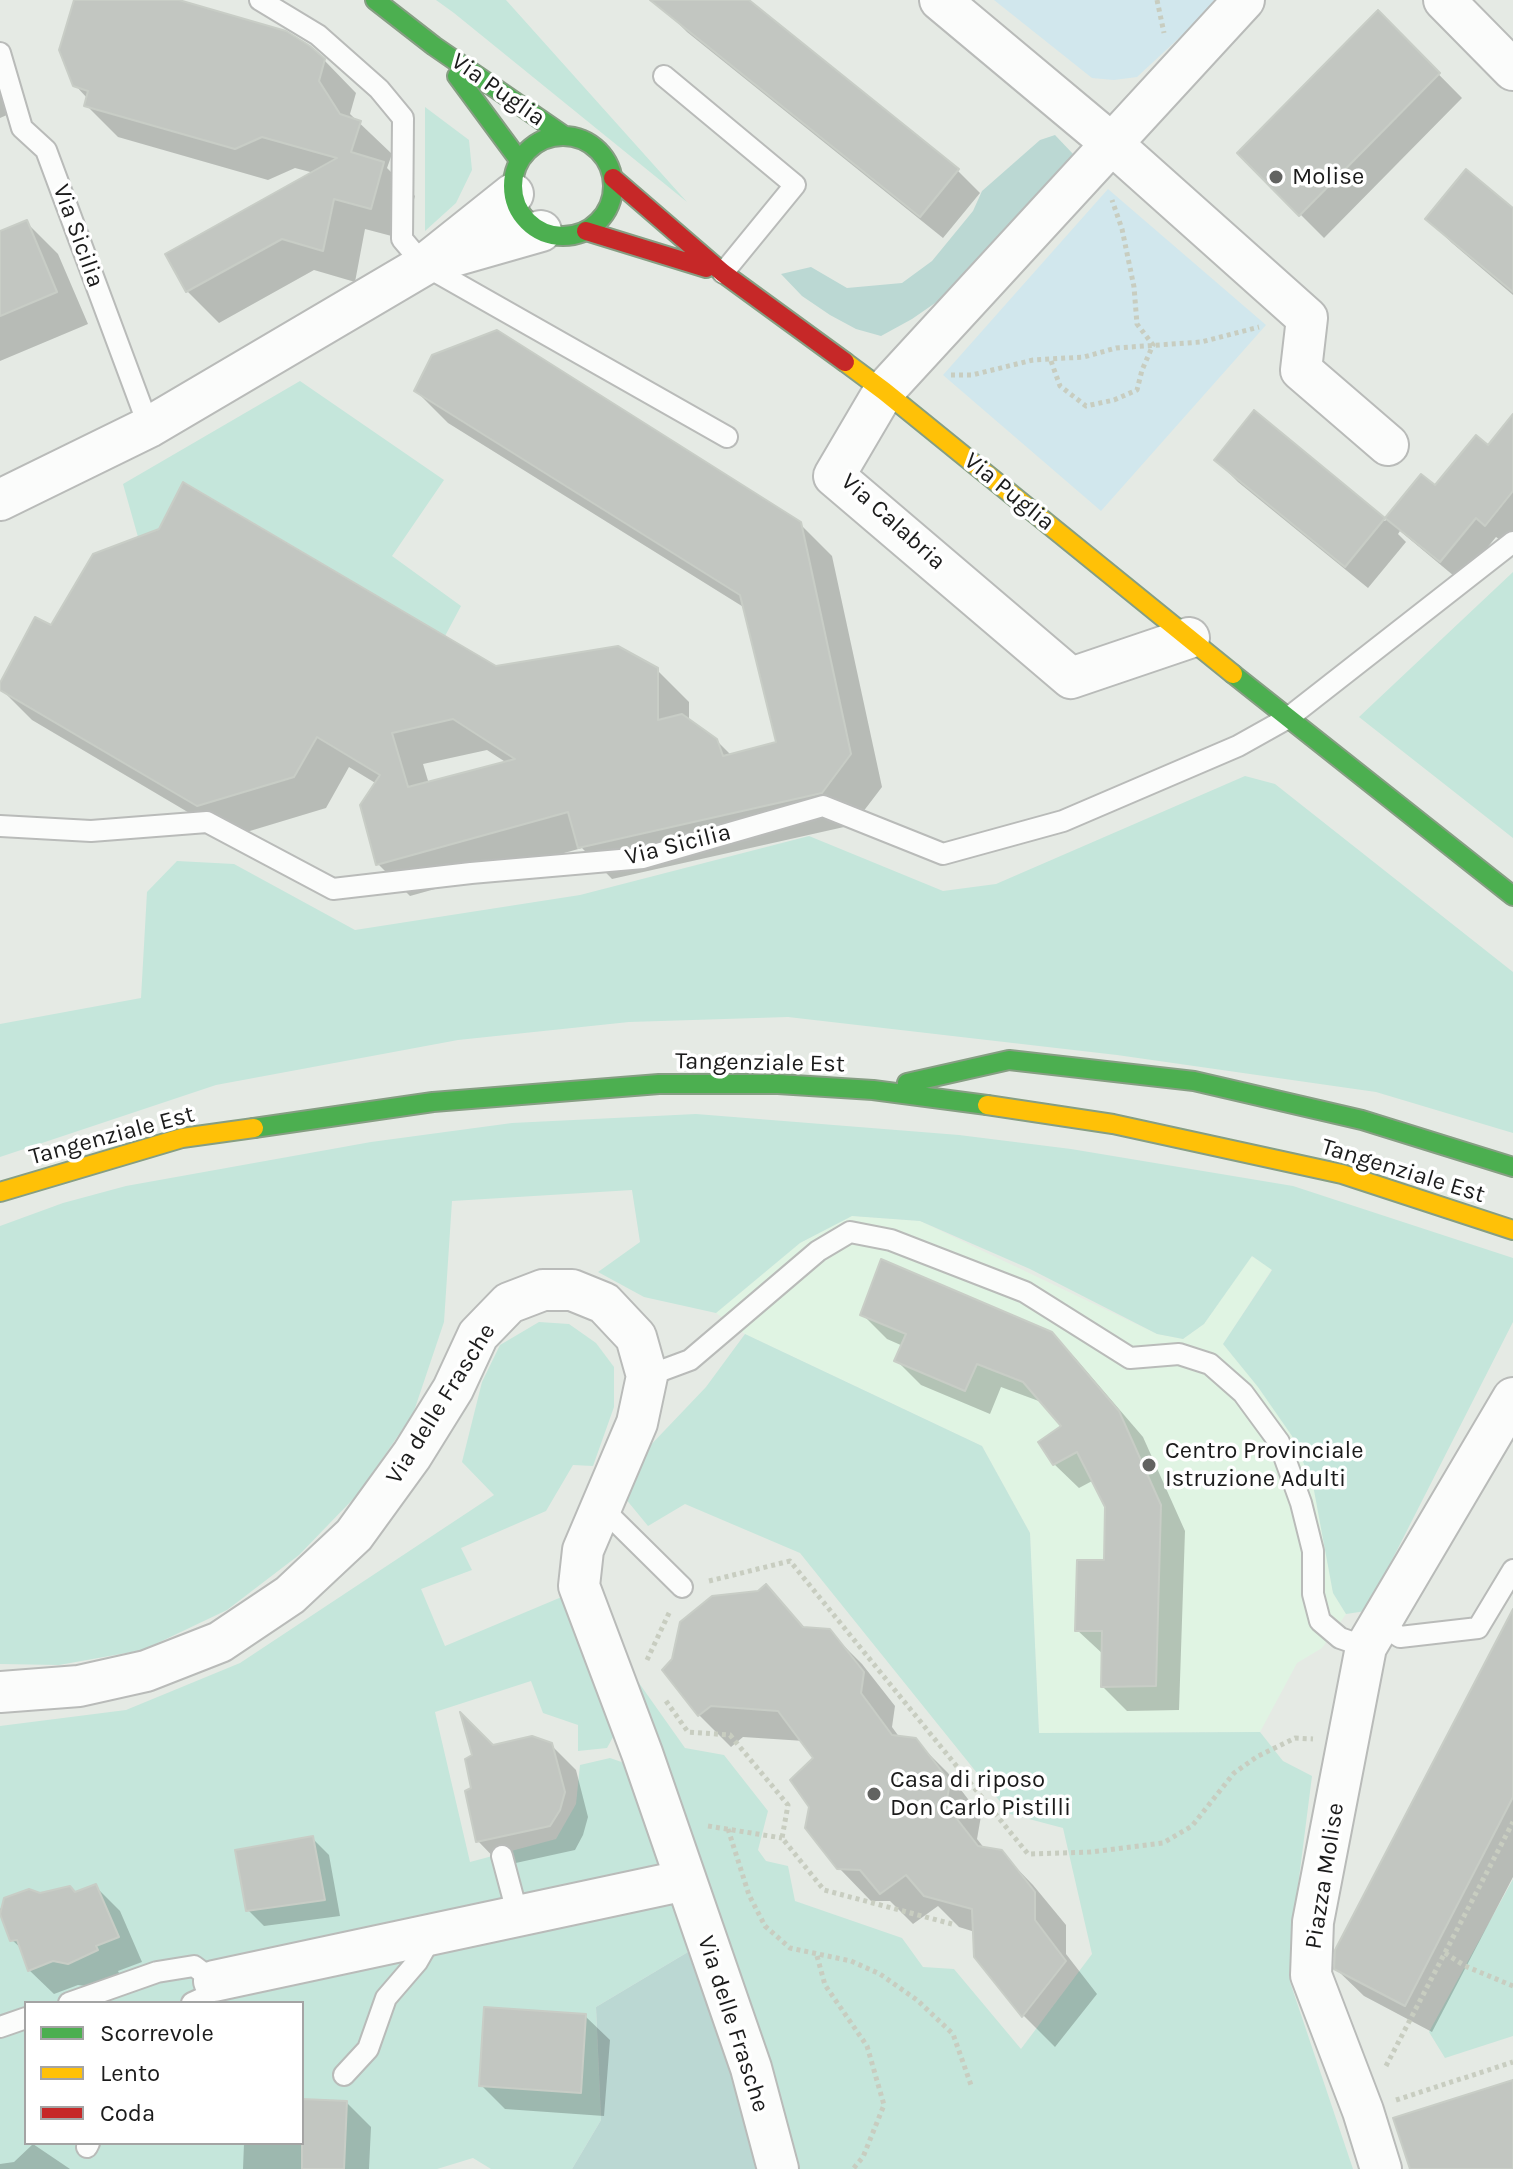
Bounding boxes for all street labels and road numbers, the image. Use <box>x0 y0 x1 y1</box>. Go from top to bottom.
street label: Via Puglia <box>446 47 550 133</box>
street label: Via Sicilia <box>46 180 110 292</box>
street label: Via Puglia <box>958 447 1060 537</box>
street label: Via Calabria <box>835 468 951 576</box>
street label: Via Sicilia <box>622 818 734 872</box>
street label: Tangenziale Est <box>675 1047 845 1079</box>
street label: Tangenziale Est <box>26 1100 198 1172</box>
street label: Tangenziale Est <box>1318 1132 1488 1210</box>
street label: Via delle Frasche <box>380 1318 502 1490</box>
street label: Piazza Molise <box>1299 1801 1351 1951</box>
street label: Via delle Frasche <box>691 1932 775 2116</box>

